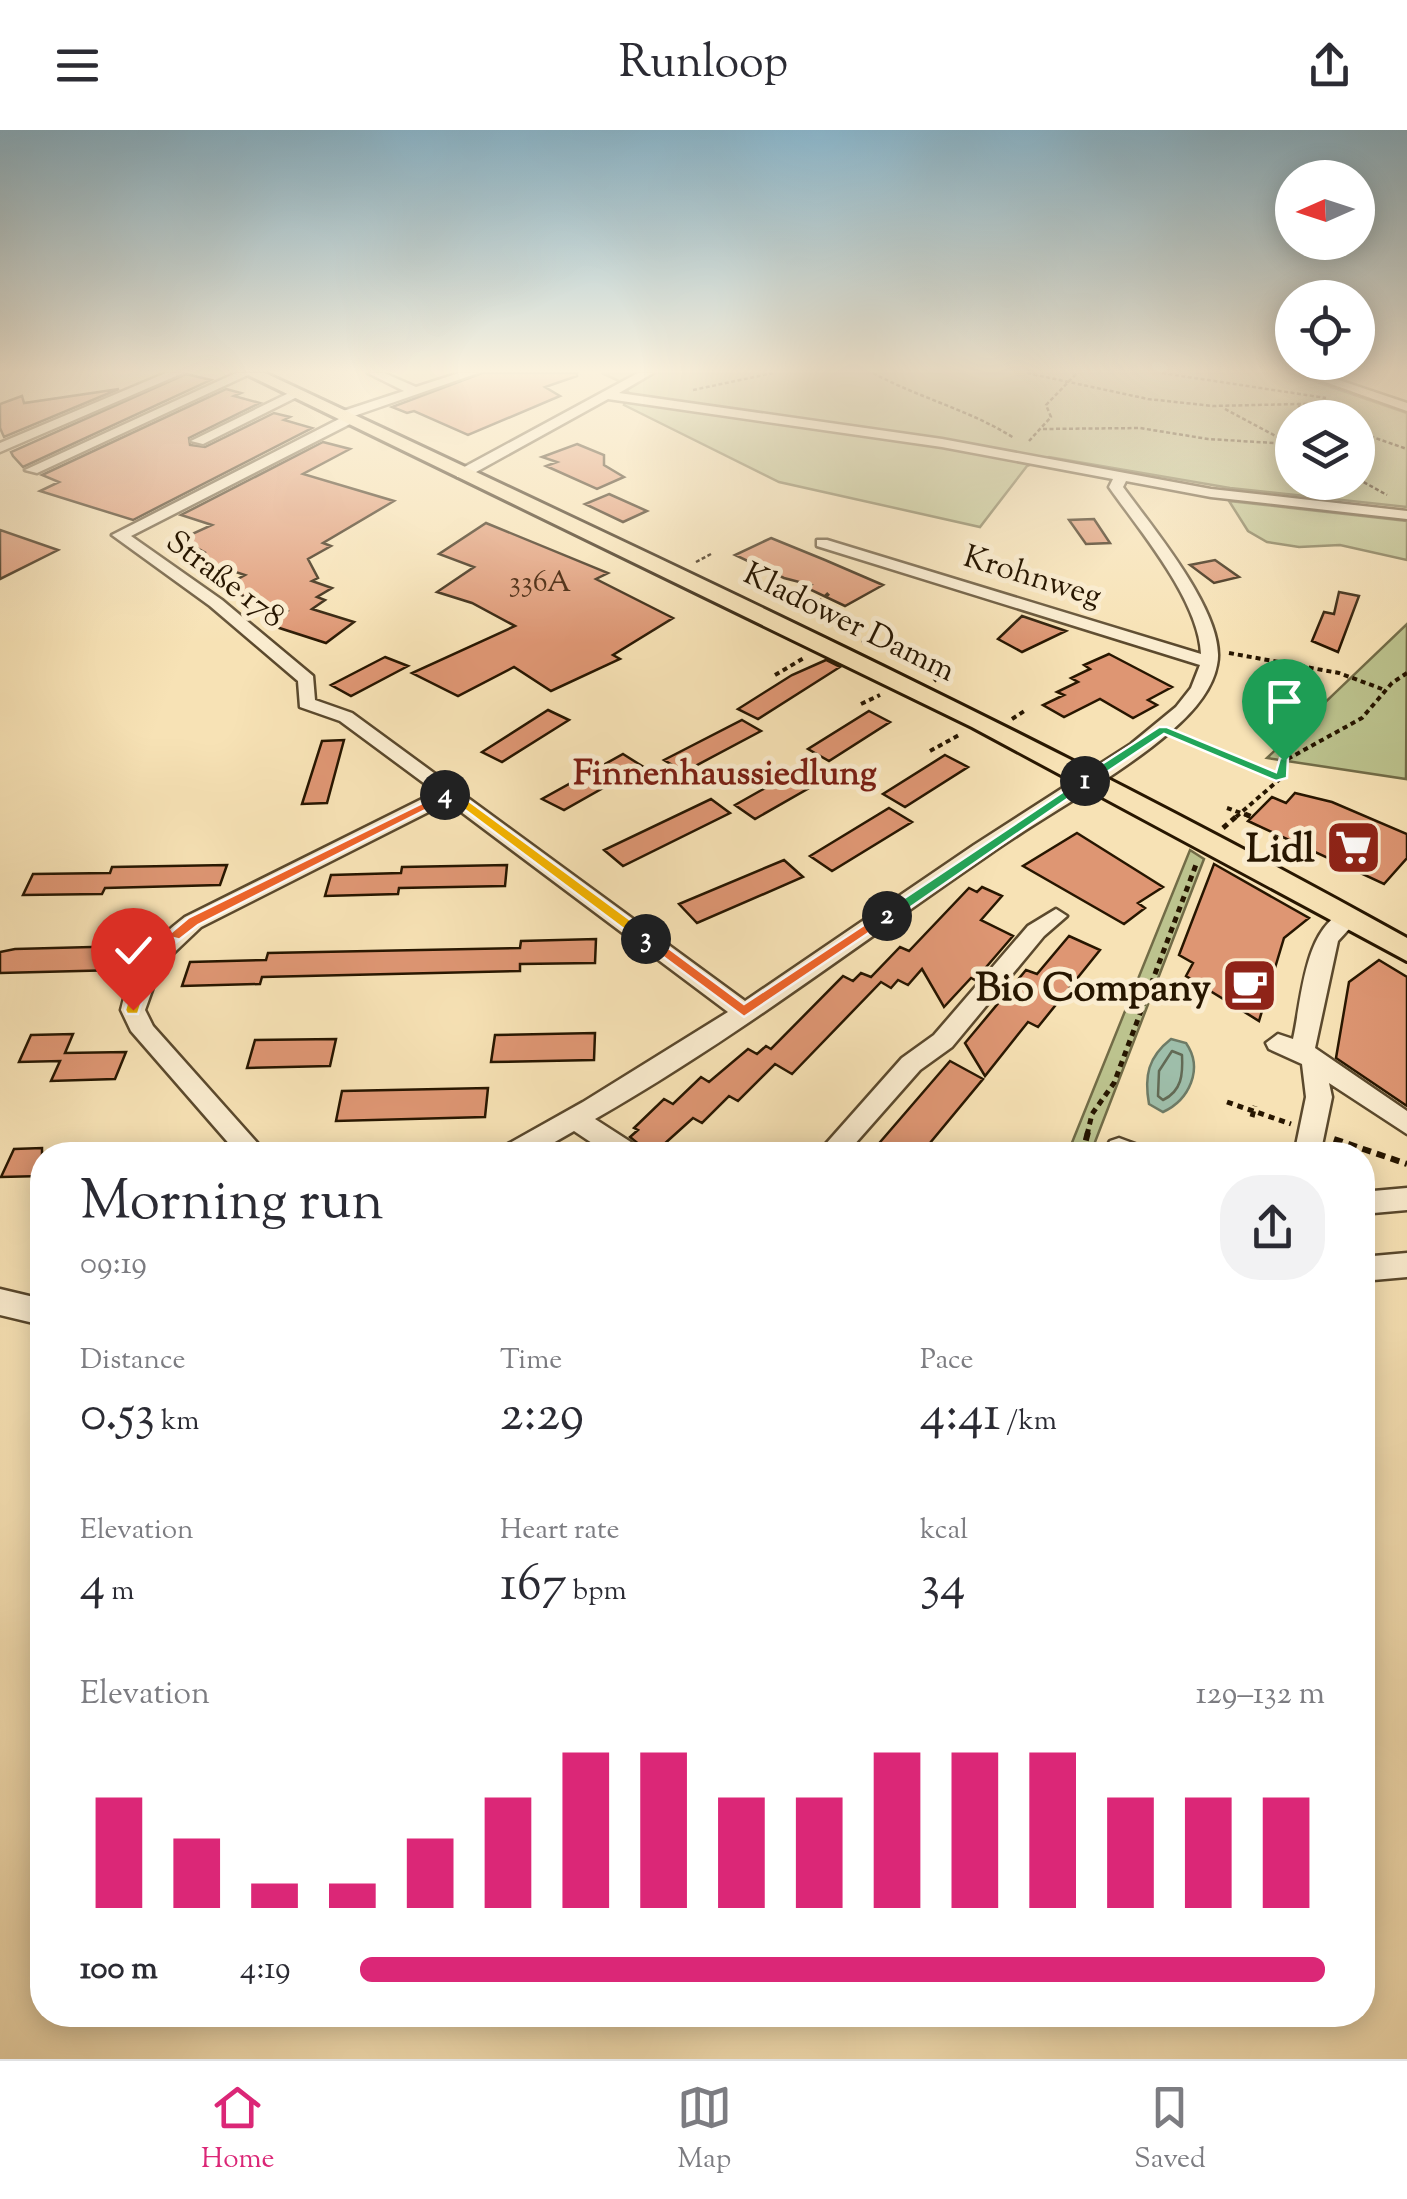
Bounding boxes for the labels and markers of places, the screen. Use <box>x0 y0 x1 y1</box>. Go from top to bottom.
pin <box>1242 659 1327 762</box>
pin: 1 <box>1060 756 1110 806</box>
pin: 4 <box>420 770 470 820</box>
supermarket icon: Lidl <box>1324 817 1384 877</box>
place label: Lidl <box>1246 823 1316 880</box>
pin: 2 <box>862 891 912 941</box>
pin <box>91 908 176 1011</box>
pin: 3 <box>621 914 671 964</box>
cafe icon: Bio Company <box>1220 956 1280 1016</box>
place label: Bio Company <box>976 962 1211 1019</box>

